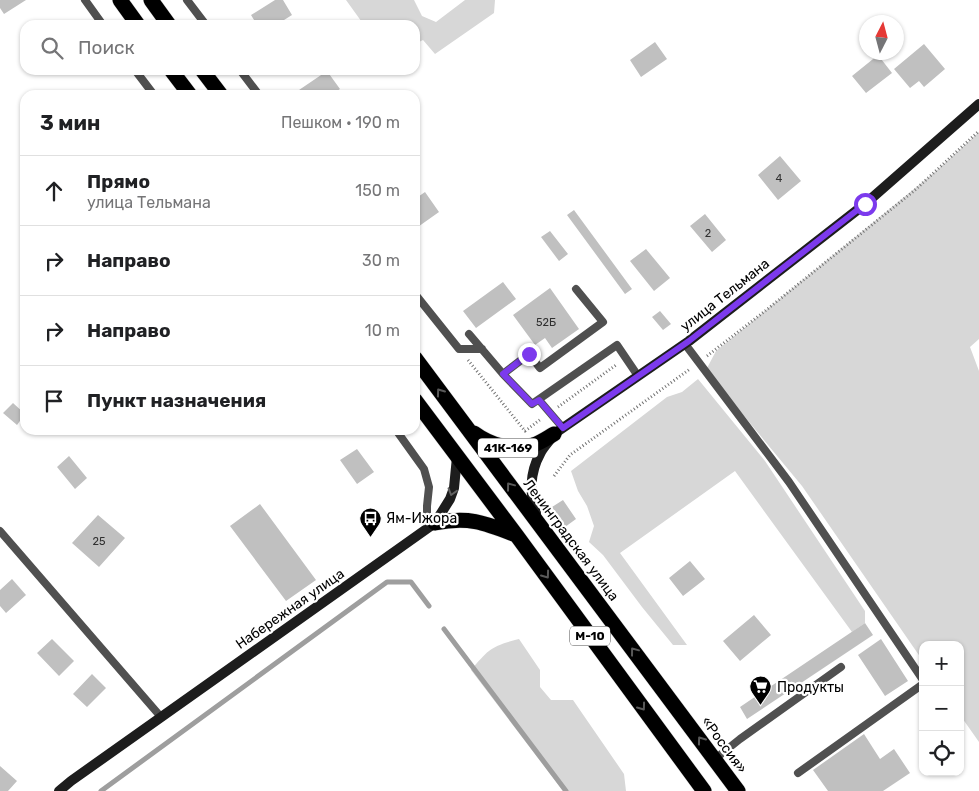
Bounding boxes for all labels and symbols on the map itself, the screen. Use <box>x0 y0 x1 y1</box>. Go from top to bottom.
north arrow <box>859 15 904 60</box>
house number: 4 <box>776 172 783 185</box>
route start <box>854 193 877 216</box>
house number: 2 <box>705 227 711 240</box>
street label: улица Тельмана <box>677 255 773 335</box>
house number: 52Б <box>536 316 556 329</box>
route end <box>518 343 541 366</box>
one-way arrow <box>437 388 446 398</box>
road number: 41К-169 <box>478 438 538 458</box>
street label: Ленинградская улица <box>520 476 622 604</box>
one-way arrow <box>507 482 516 492</box>
one-way arrow <box>447 487 457 496</box>
bus stop icon: Ям-Ижора <box>358 506 382 537</box>
place label: Ям-Ижора <box>386 510 457 527</box>
house number: 25 <box>93 535 106 548</box>
street label: Набережная улица <box>232 565 348 653</box>
one-way arrow <box>540 569 549 579</box>
road number: М-10 <box>570 626 610 646</box>
one-way arrow <box>631 647 640 657</box>
supermarket icon: Продукты <box>749 675 773 706</box>
place label: Продукты <box>777 679 844 696</box>
one-way arrow <box>636 701 645 711</box>
street label: «Россия» <box>698 713 750 777</box>
one-way arrow <box>698 736 707 746</box>

